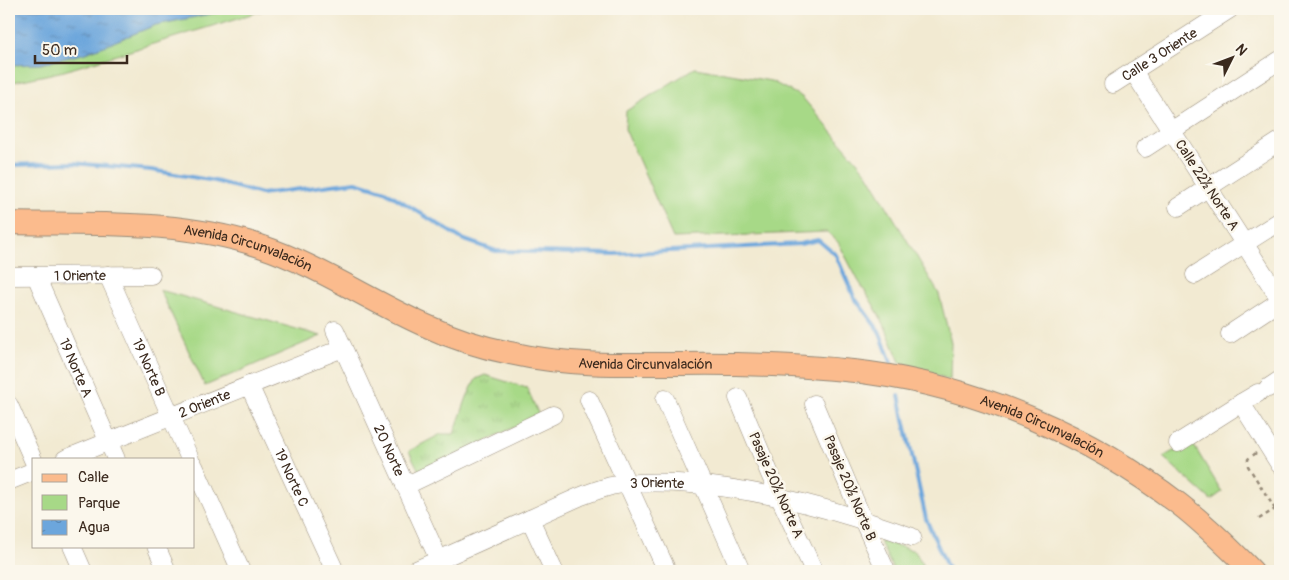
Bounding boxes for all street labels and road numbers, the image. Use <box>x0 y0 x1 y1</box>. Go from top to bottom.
street label: Calle 3 Oriente <box>1119 24 1200 85</box>
street label: Calle 22½ Norte A <box>1171 136 1243 234</box>
street label: Avenida Circunvalación <box>183 221 315 275</box>
street label: 1 Oriente <box>54 267 106 284</box>
street label: 19 Norte A <box>56 336 96 400</box>
street label: 19 Norte B <box>129 336 169 399</box>
street label: Avenida Circunvalación <box>578 354 713 373</box>
street label: 2 Oriente <box>176 385 233 421</box>
street label: Avenida Circunvalación <box>978 391 1107 461</box>
street label: 20 Norte <box>370 422 409 479</box>
street label: Pasaje 20½ Norte A <box>745 429 807 541</box>
street label: Pasaje 20½ Norte B <box>820 433 880 543</box>
street label: 19 Norte C <box>271 446 313 510</box>
street label: 3 Oriente <box>629 474 685 492</box>

